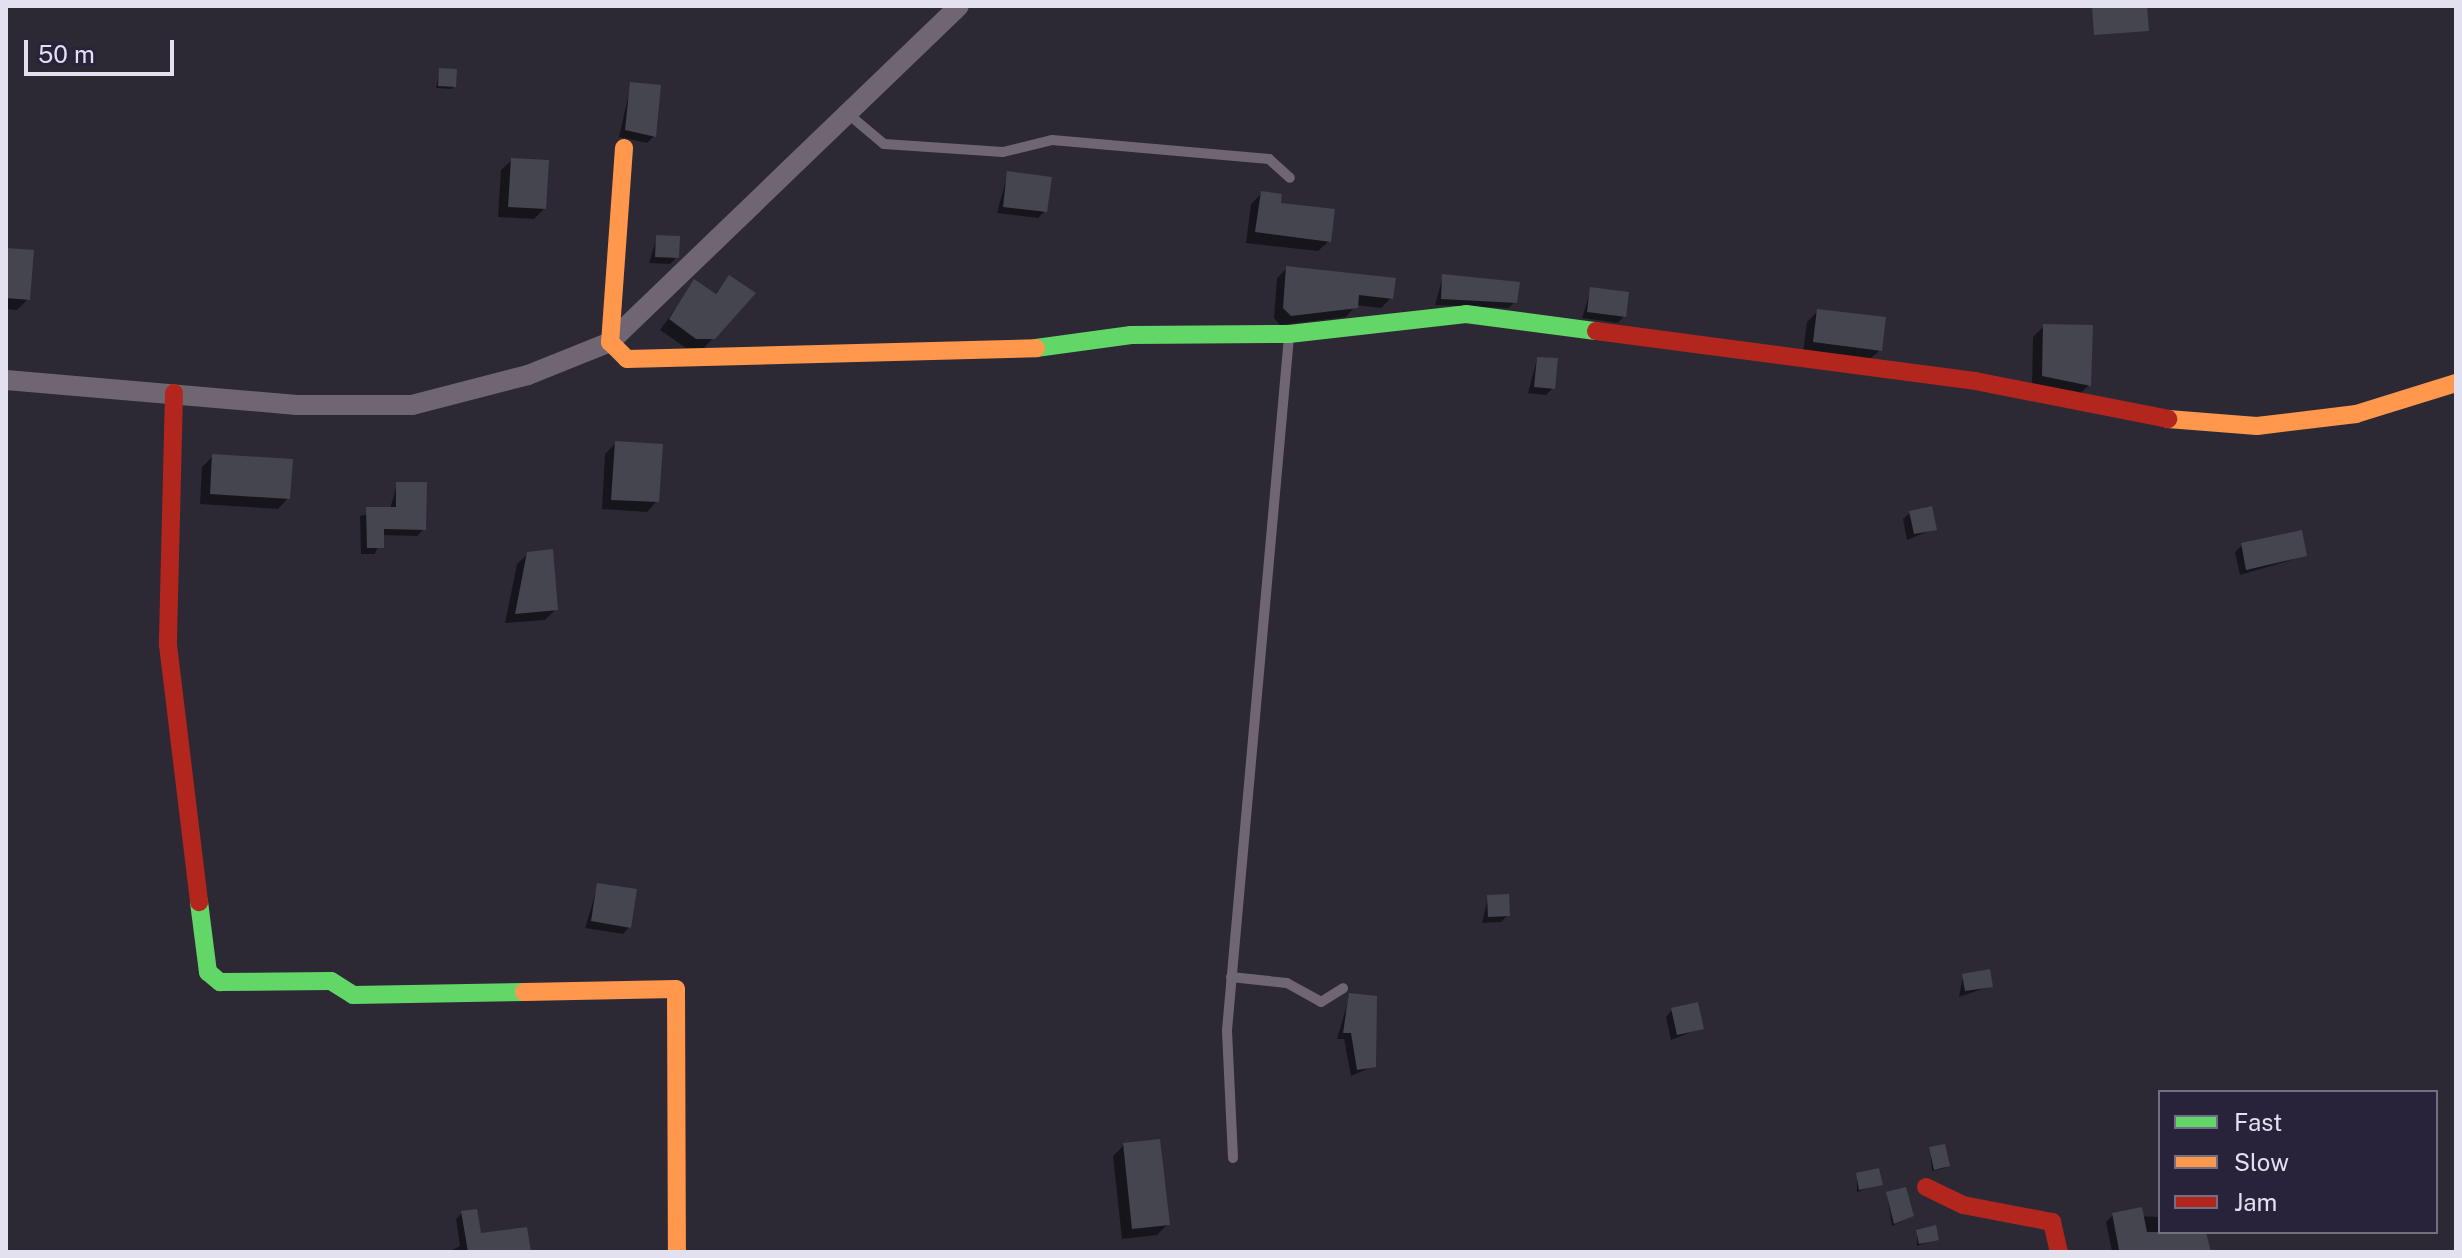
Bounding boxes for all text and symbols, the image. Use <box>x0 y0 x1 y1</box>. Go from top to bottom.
scale bar <box>28 24 178 74</box>
text: 50 m <box>38 40 95 68</box>
legend <box>2158 1090 2438 1234</box>
text: Fast <box>2234 1108 2282 1136</box>
text: Slow <box>2234 1148 2289 1176</box>
text: Jam <box>2234 1188 2277 1216</box>

